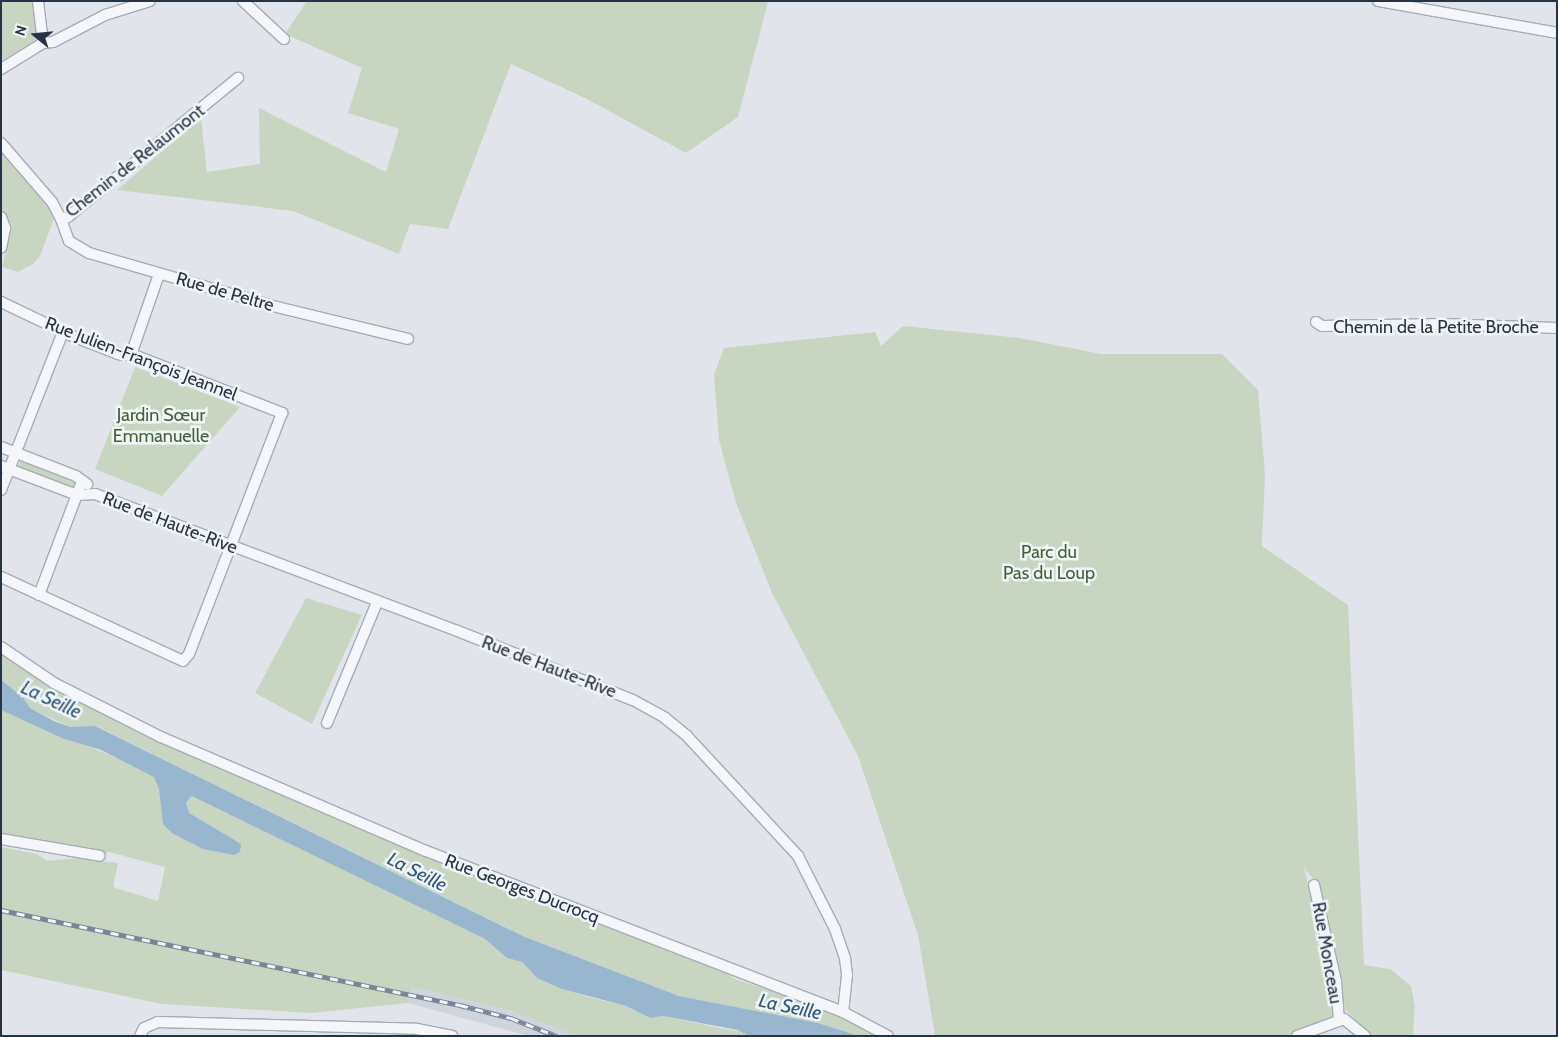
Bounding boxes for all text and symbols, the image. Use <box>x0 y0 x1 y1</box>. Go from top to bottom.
north arrow <box>10 10 60 60</box>
text: N <box>11 23 31 38</box>
street label: Chemin de Relaumont <box>61 100 209 222</box>
street label: Rue de Peltre <box>174 268 276 316</box>
street label: Rue Julien-François Jeannel <box>42 312 240 406</box>
street label: Chemin de la Petite Broche <box>1333 316 1539 338</box>
park label: Jardin Sœur Emmanuelle <box>113 405 209 448</box>
street label: Rue de Haute-Rive <box>100 487 240 559</box>
park label: Parc du Pas du Loup <box>1003 542 1095 584</box>
street label: Rue de Haute-Rive <box>479 631 619 703</box>
water label: La Seille <box>17 676 85 724</box>
water label: La Seille <box>384 847 450 897</box>
street label: Rue Georges Ducrocq <box>442 850 602 928</box>
street label: Rue Monceau <box>1307 900 1347 1006</box>
water label: La Seille <box>757 989 823 1025</box>

